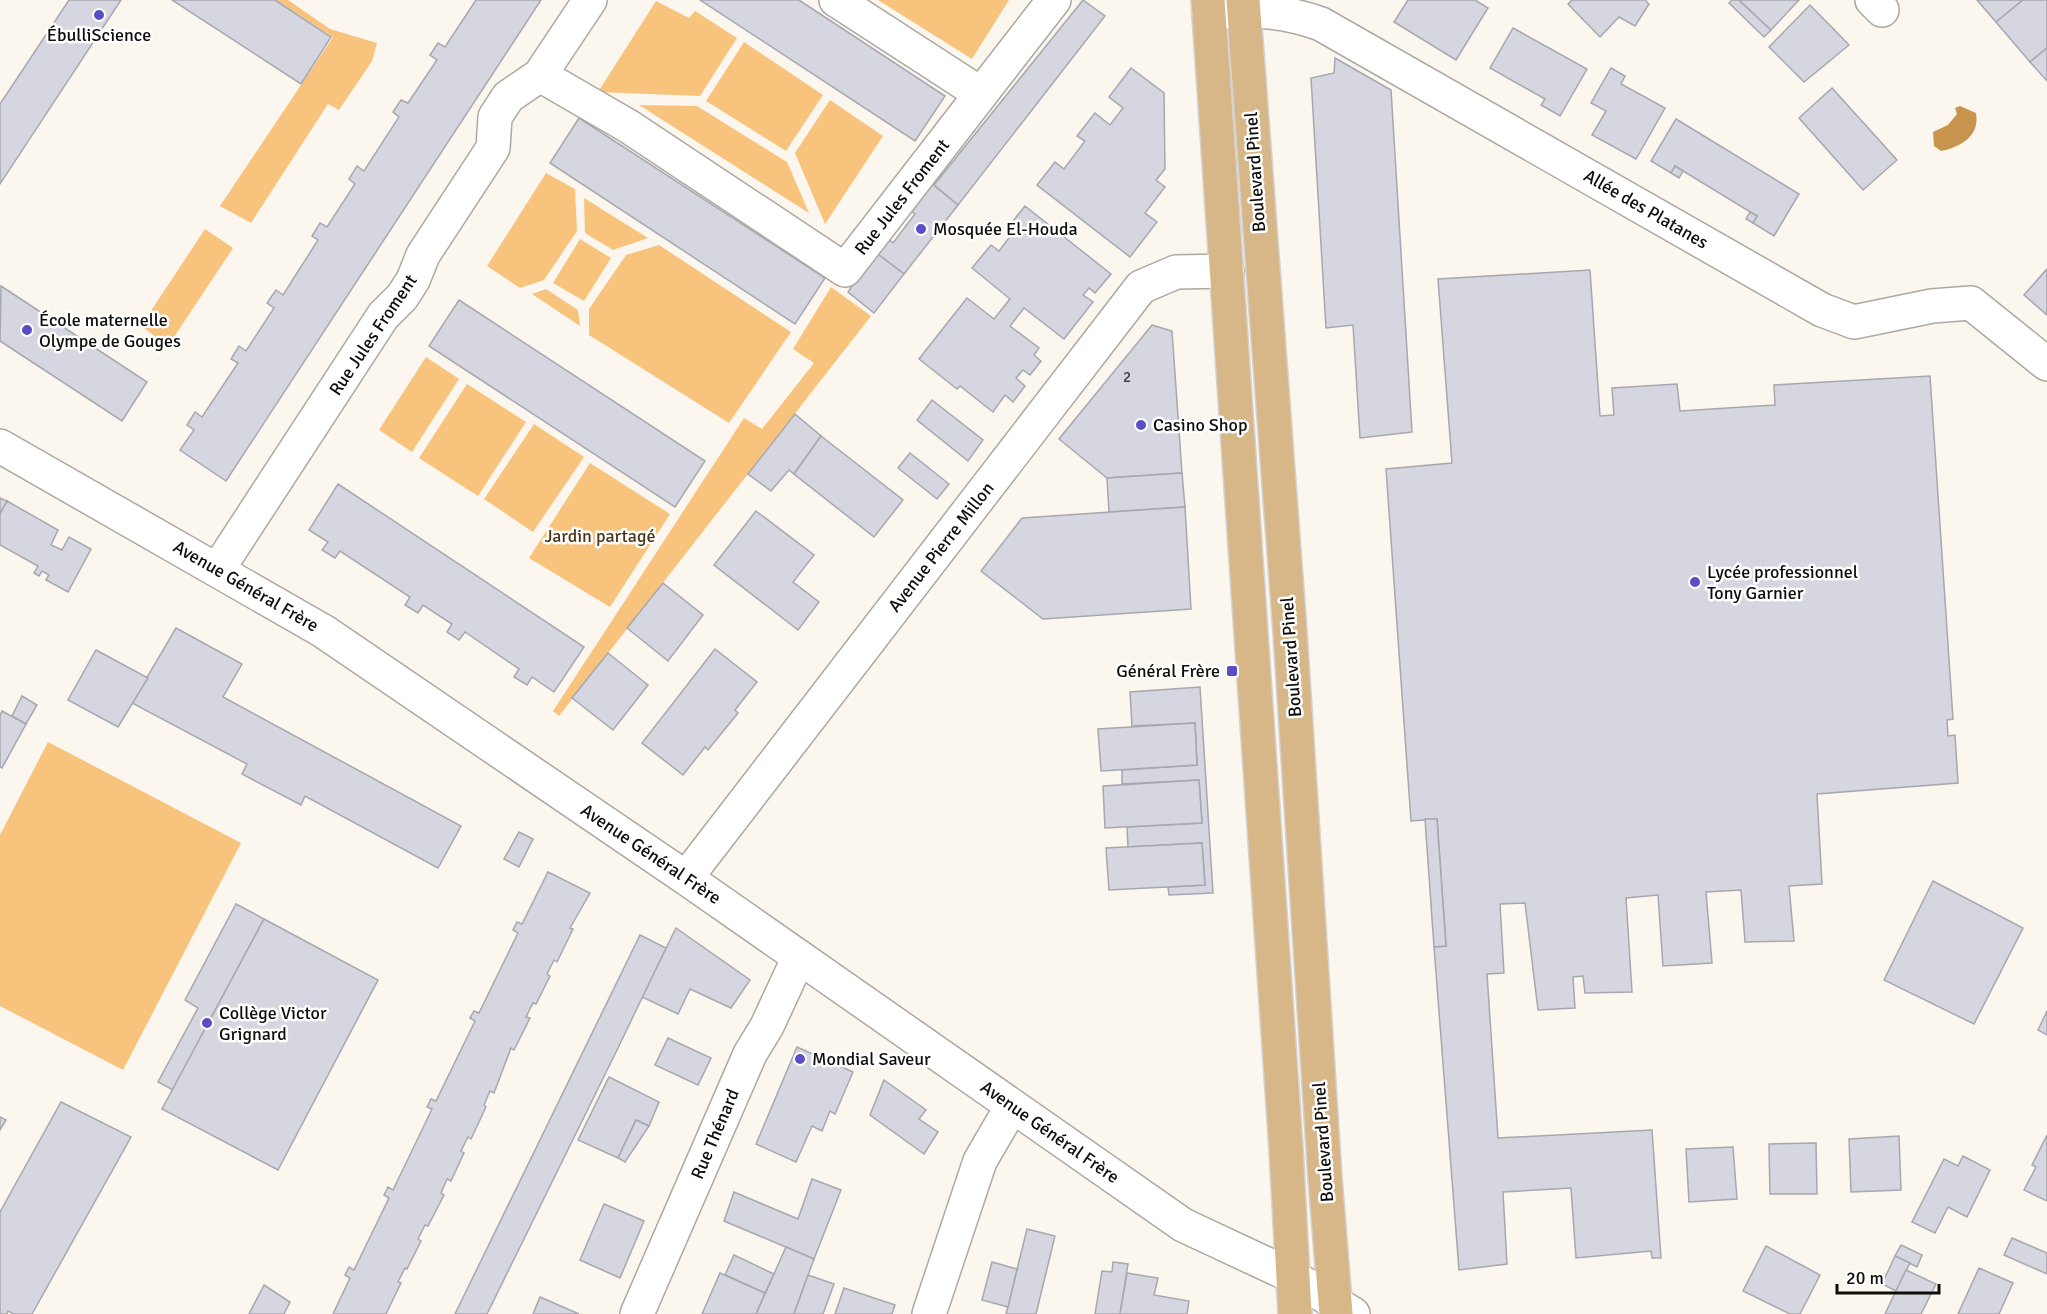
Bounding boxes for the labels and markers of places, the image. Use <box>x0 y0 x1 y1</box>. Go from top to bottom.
marker: ÉbulliScience <box>92 8 106 22</box>
place label: ÉbulliScience <box>47 24 151 46</box>
place label: Mosquée El-Houda <box>933 218 1078 240</box>
marker: Mosquée El-Houda <box>914 222 928 236</box>
place label: École maternelle Olympe de Gouges <box>39 309 181 352</box>
marker: École maternelle Olympe de Gouges <box>20 323 34 337</box>
place label: Casino Shop <box>1153 414 1248 436</box>
marker: Casino Shop <box>1134 418 1148 432</box>
place label: Lycée professionnel Tony Garnier <box>1707 561 1858 604</box>
marker: Lycée professionnel Tony Garnier <box>1688 575 1702 589</box>
place label: Général Frère <box>1116 660 1220 682</box>
marker: Général Frère <box>1225 664 1239 678</box>
place label: Collège Victor Grignard <box>219 1002 327 1045</box>
marker: Collège Victor Grignard <box>200 1016 214 1030</box>
place label: Mondial Saveur <box>812 1048 931 1070</box>
marker: Mondial Saveur <box>793 1052 807 1066</box>

